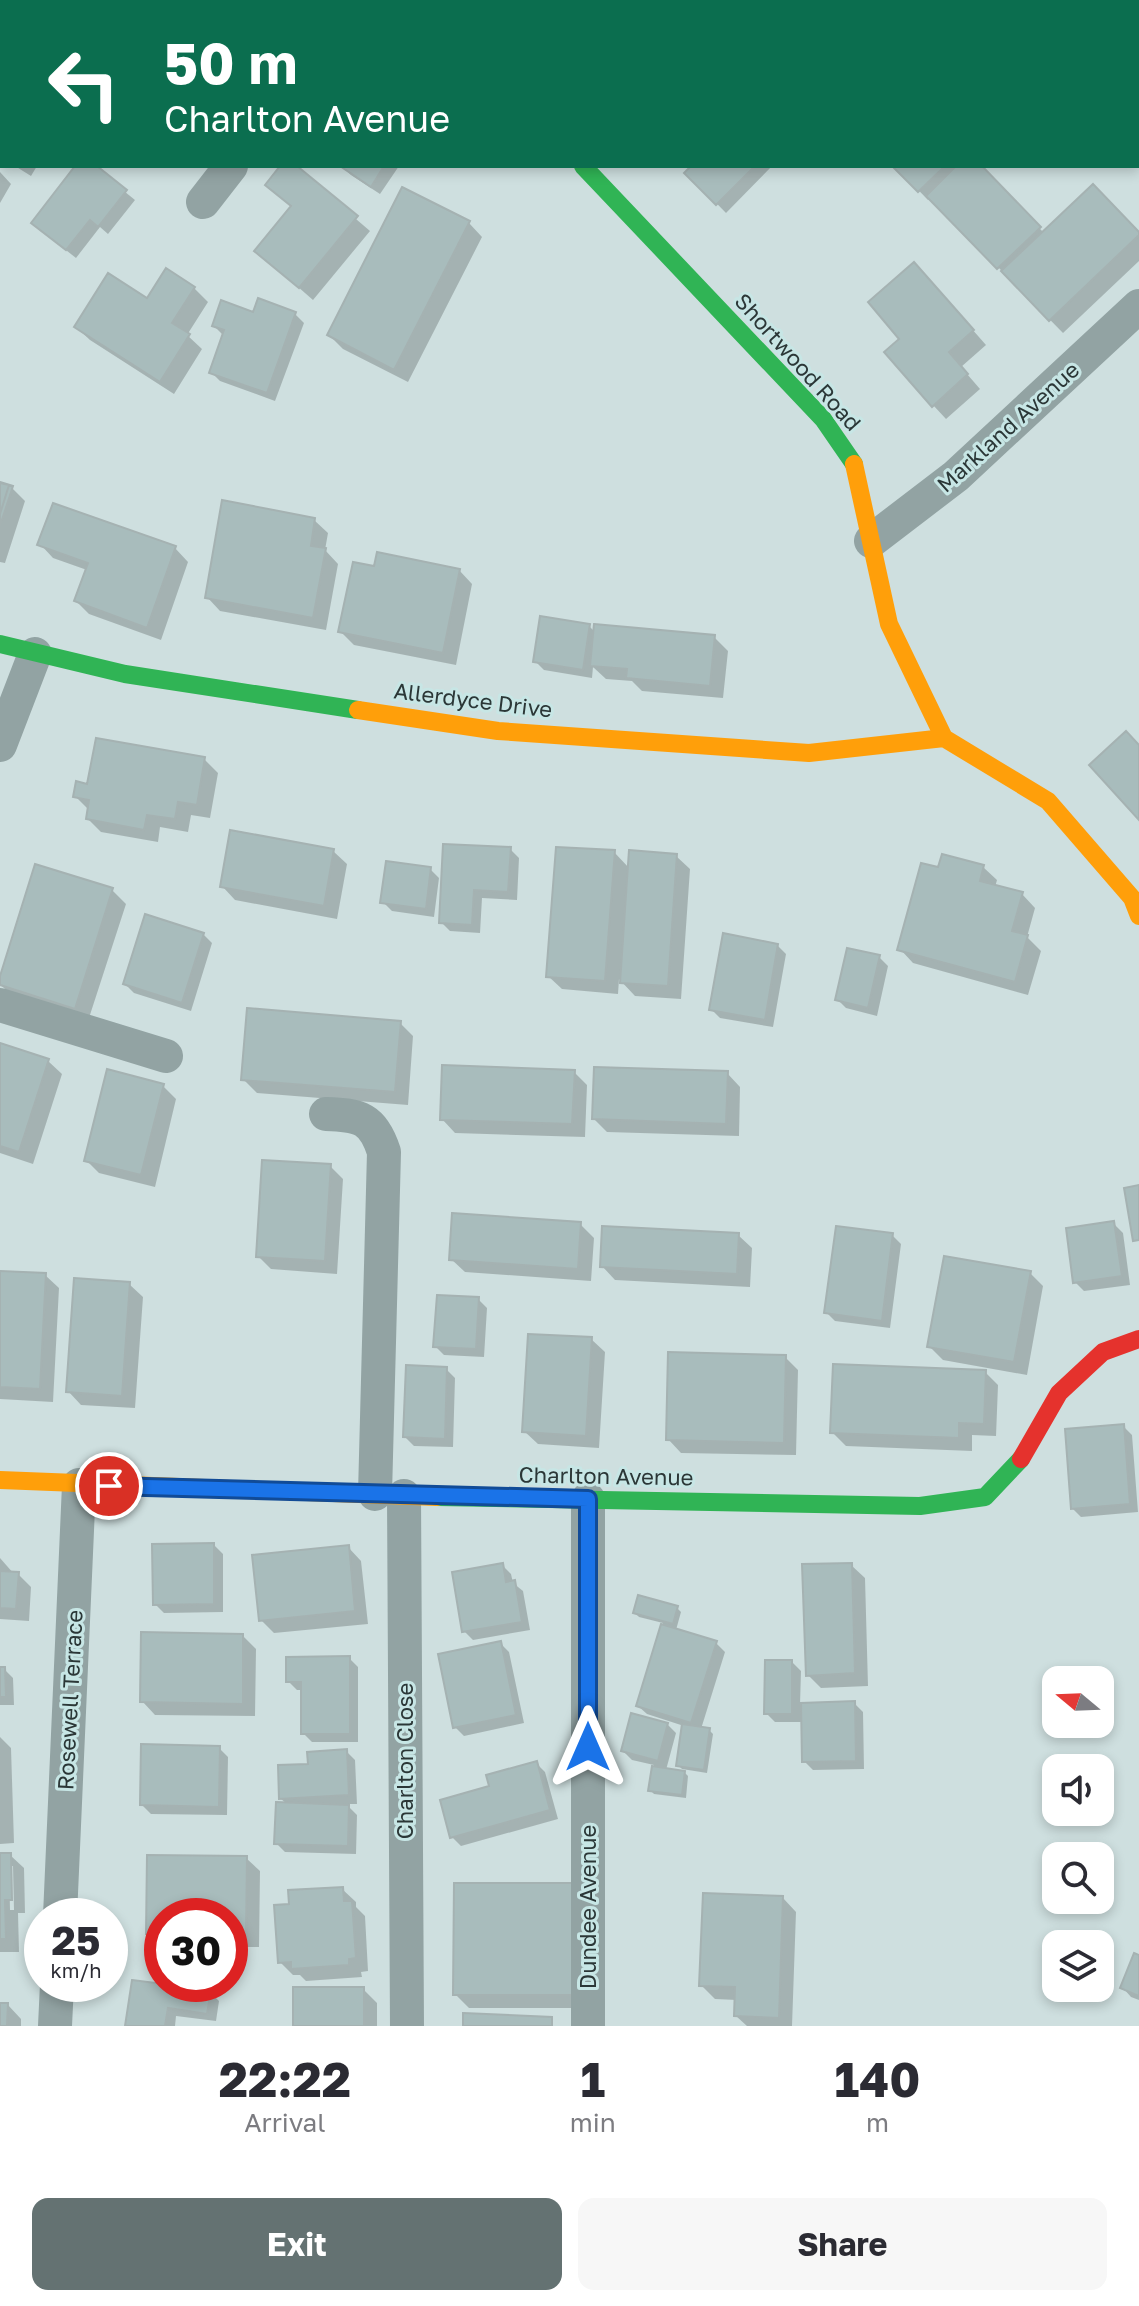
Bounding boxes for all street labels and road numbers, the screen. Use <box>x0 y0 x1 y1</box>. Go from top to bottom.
street label: Shortwood Road <box>730 287 867 436</box>
street label: Markland Avenue <box>931 356 1084 498</box>
street label: Allerdyce Drive <box>392 676 554 723</box>
street label: Charlton Avenue <box>518 1460 694 1491</box>
street label: Rosewell Terrace <box>51 1609 88 1791</box>
street label: Charlton Close <box>391 1683 418 1839</box>
street label: Dundee Avenue <box>574 1825 601 1989</box>

